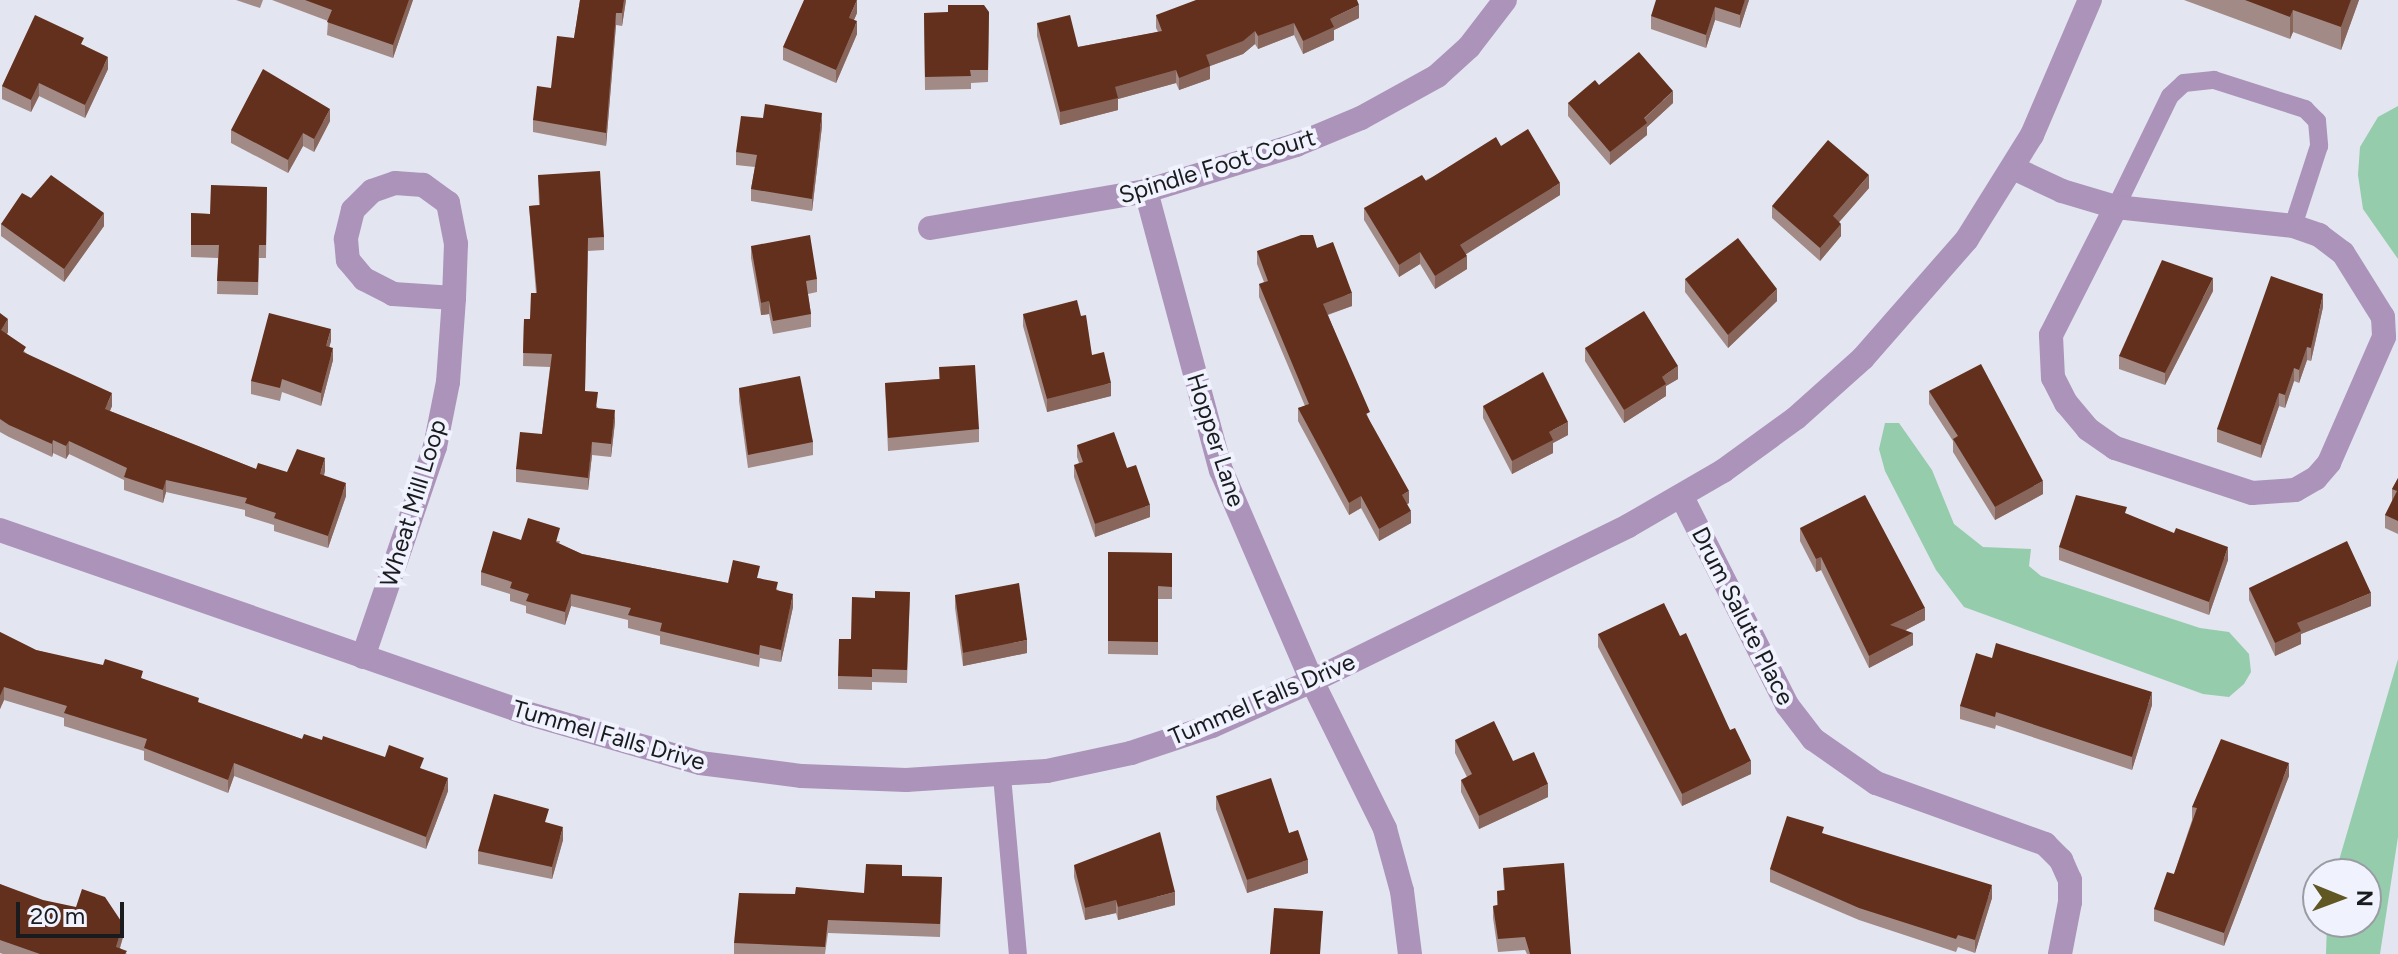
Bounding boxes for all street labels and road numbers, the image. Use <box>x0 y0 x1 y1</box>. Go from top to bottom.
street label: Spindle Foot Court <box>1115 122 1319 210</box>
street label: Hopper Lane <box>1181 370 1251 510</box>
street label: Wheat Mill Loop <box>374 416 452 590</box>
street label: Drum Salute Place <box>1686 522 1800 710</box>
street label: Tummel Falls Drive <box>1165 647 1359 751</box>
street label: Tummel Falls Drive <box>509 694 709 776</box>

